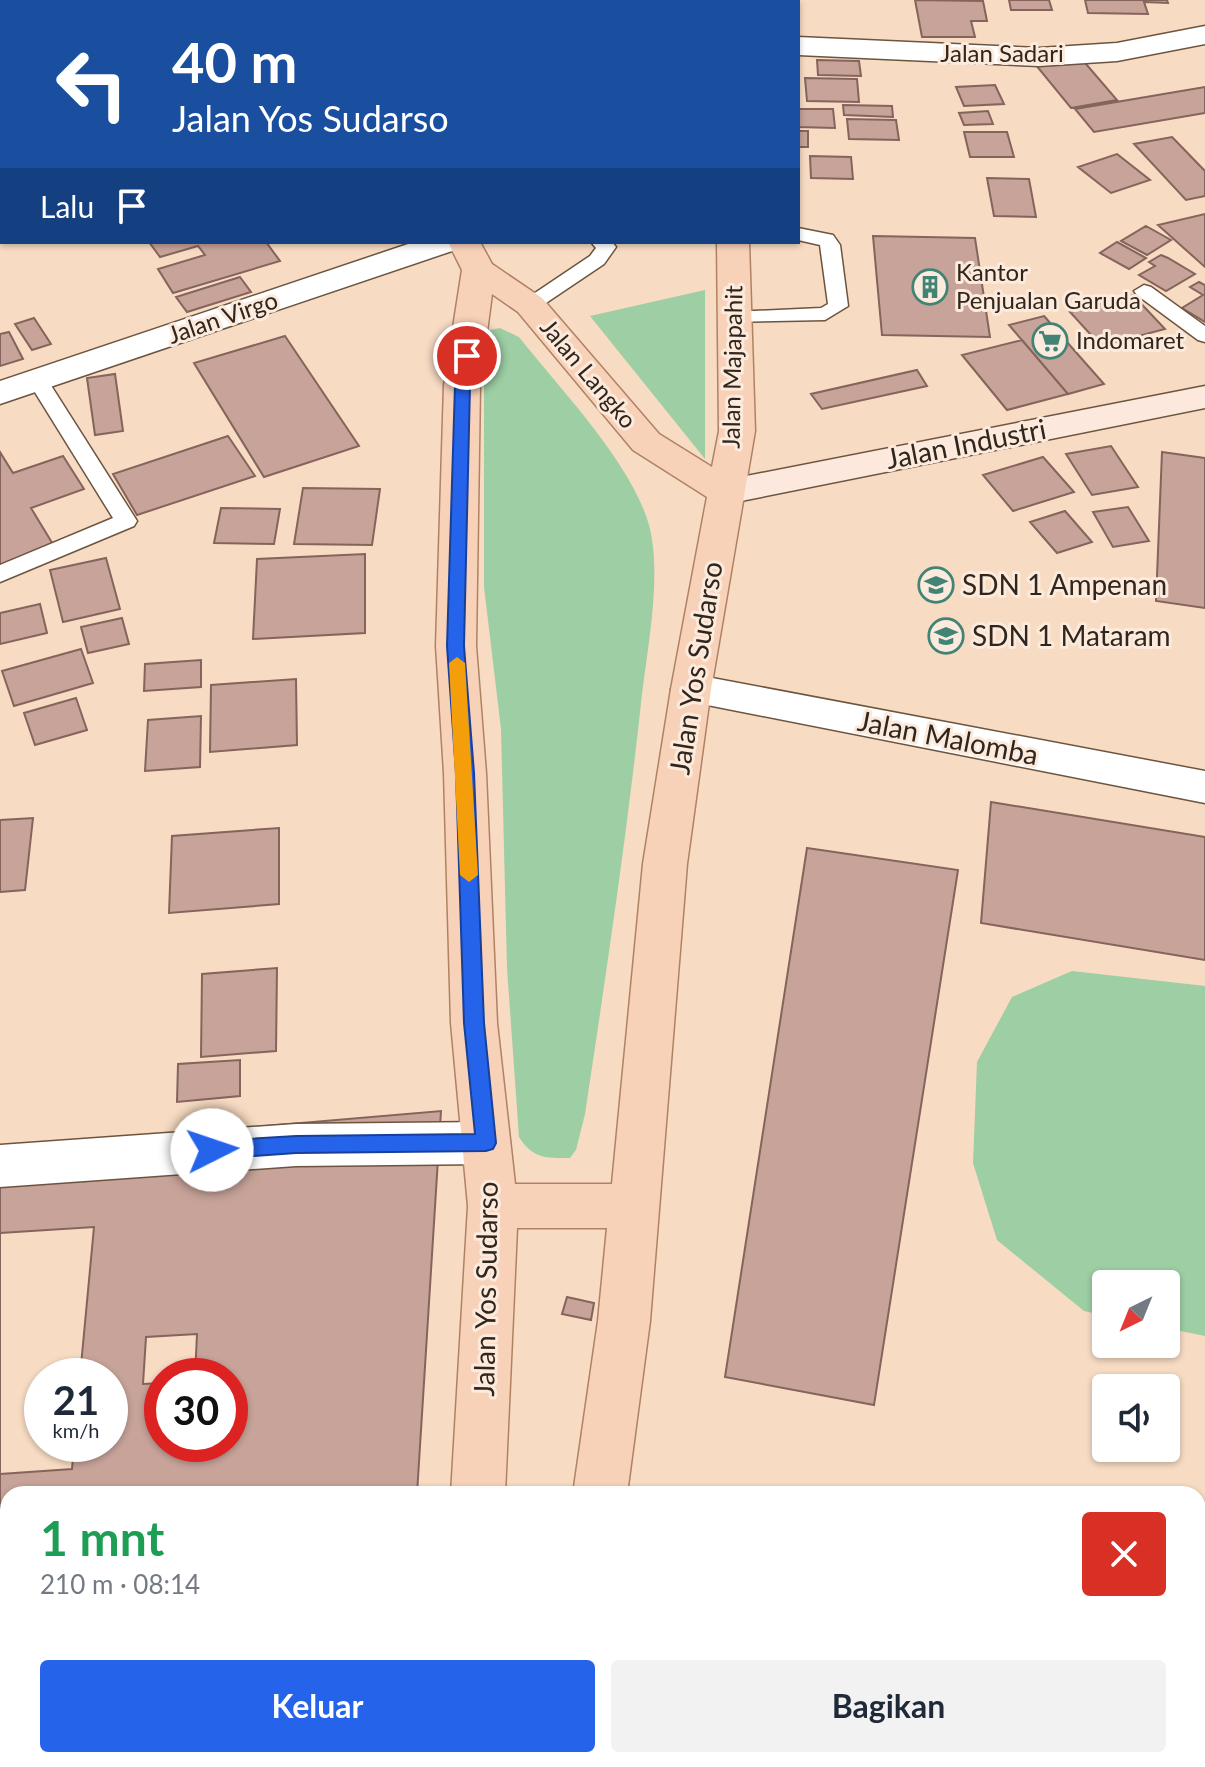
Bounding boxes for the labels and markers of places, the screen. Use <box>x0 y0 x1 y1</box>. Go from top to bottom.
place label: Kantor Penjualan Garuda <box>956 257 1141 314</box>
building icon: Kantor Penjualan Garuda <box>911 268 949 306</box>
pin <box>433 322 501 390</box>
supermarket icon: Indomaret <box>1031 322 1069 360</box>
place label: Indomaret <box>1076 325 1184 354</box>
school or university icon: SDN 1 Ampenan <box>917 566 955 604</box>
place label: SDN 1 Ampenan <box>962 567 1167 601</box>
school or university icon: SDN 1 Mataram <box>927 617 965 655</box>
place label: SDN 1 Mataram <box>972 618 1171 652</box>

